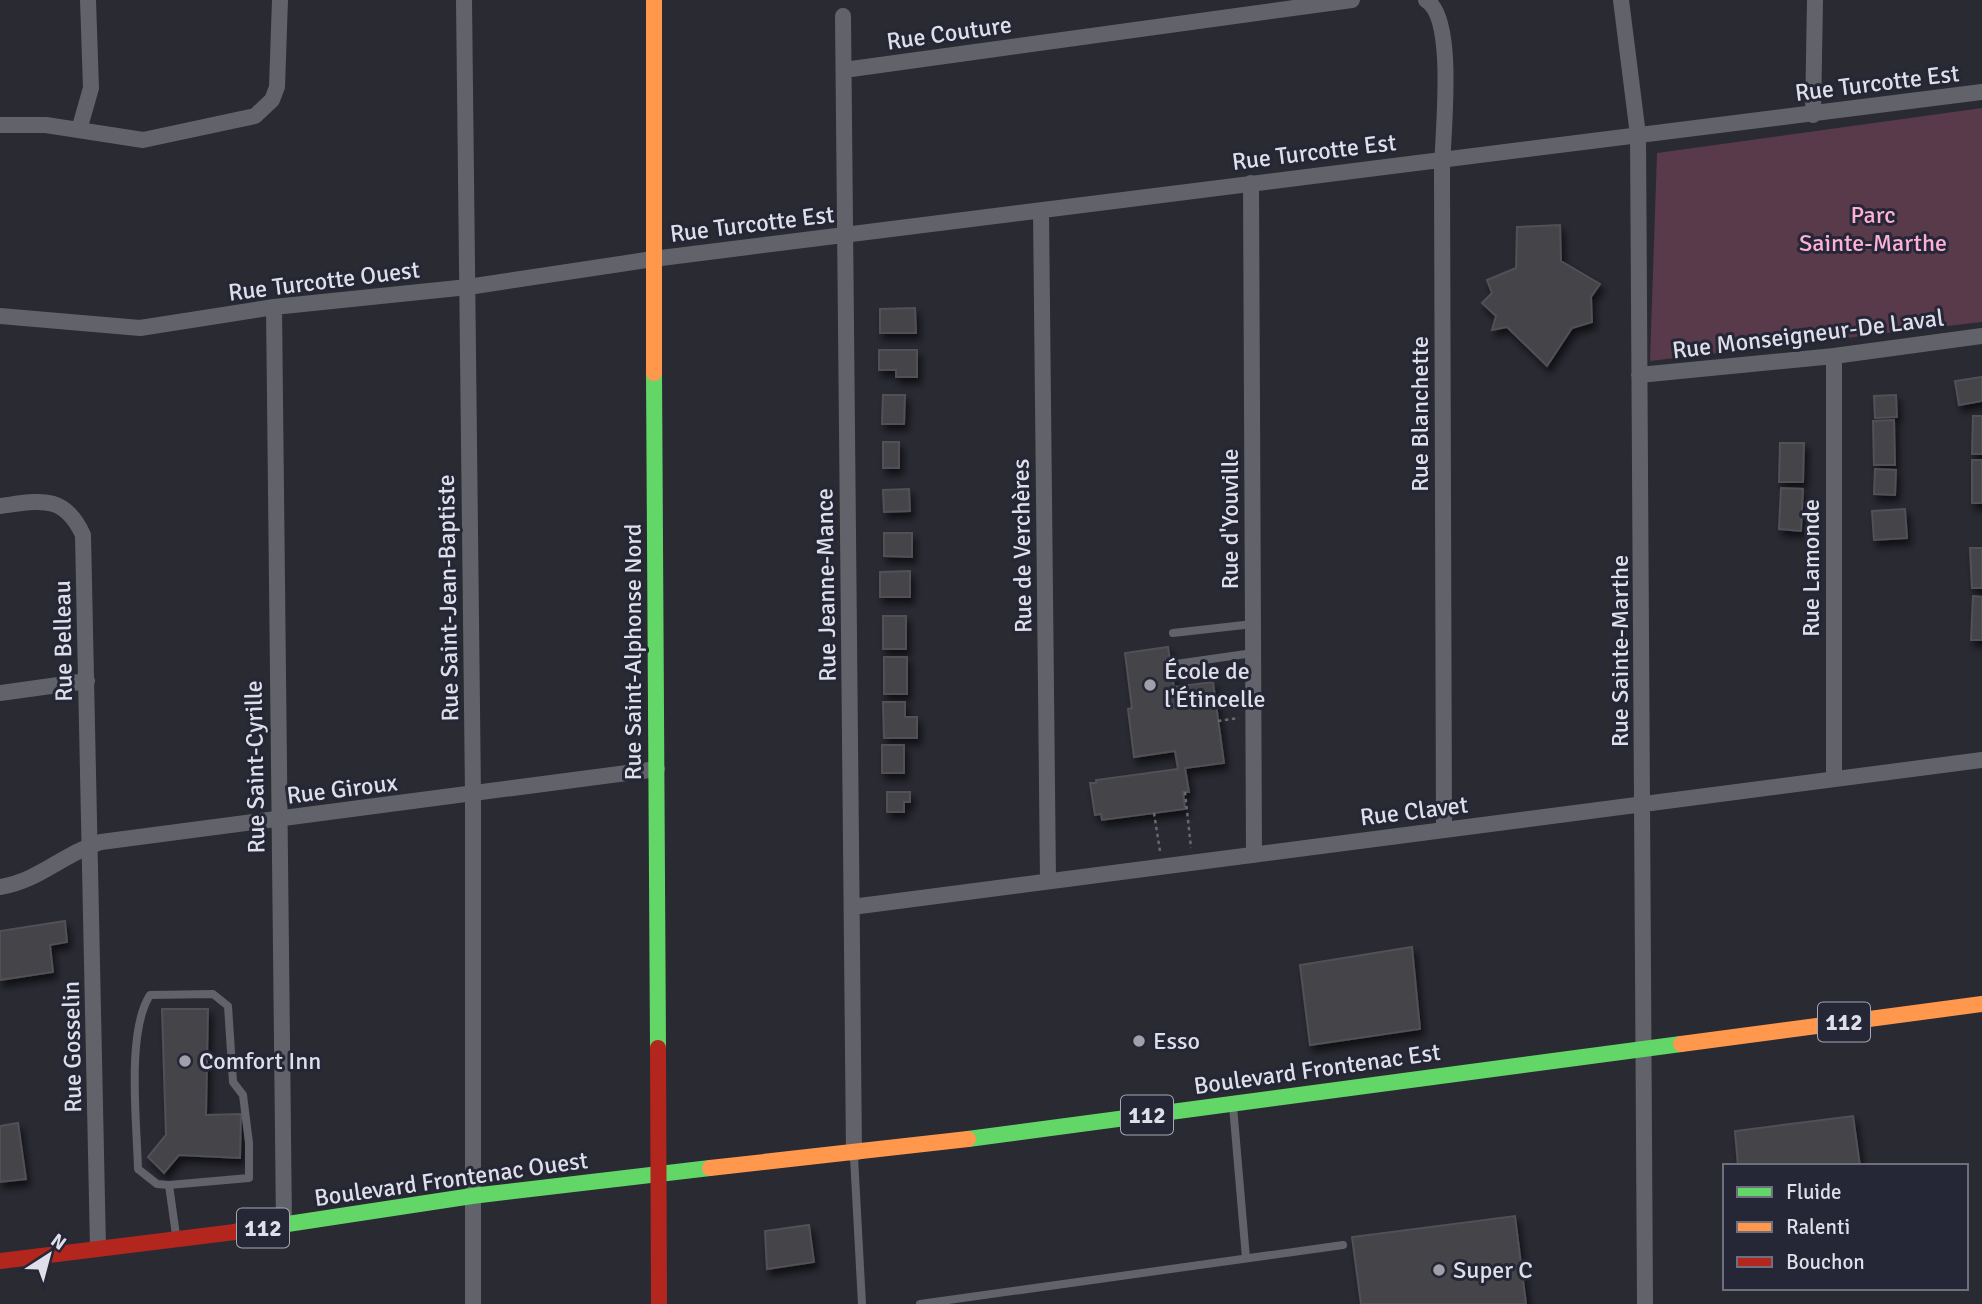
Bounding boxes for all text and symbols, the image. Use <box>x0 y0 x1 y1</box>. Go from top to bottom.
street label: Rue Couture <box>884 9 1014 57</box>
street label: Rue Turcotte Est <box>1793 58 1961 108</box>
street label: Rue Turcotte Est <box>1230 127 1398 177</box>
street label: Rue Turcotte Est <box>668 199 836 249</box>
park label: Parc Sainte-Marthe <box>1799 200 1947 258</box>
street label: Rue Turcotte Ouest <box>227 254 421 308</box>
street label: Rue Monseigneur-De Laval <box>1670 302 1946 366</box>
street label: Rue Blanchette <box>1405 336 1435 492</box>
street label: Rue d'Youville <box>1215 449 1245 589</box>
street label: Rue de Verchères <box>1005 458 1039 634</box>
street label: Rue Saint-Jean-Baptiste <box>431 474 465 722</box>
street label: Rue Jeanne-Mance <box>809 488 843 682</box>
street label: Rue Lamonde <box>1796 499 1826 637</box>
street label: Rue Saint-Alphonse Nord <box>618 524 648 780</box>
street label: Rue Sainte-Marthe <box>1605 555 1635 747</box>
street label: Rue Belleau <box>47 580 79 702</box>
place label: École de l'Étincelle <box>1164 656 1266 714</box>
marker: École de l'Étincelle <box>1142 677 1158 693</box>
street label: Rue Saint-Cyrille <box>238 680 272 854</box>
street label: Rue Giroux <box>285 767 399 811</box>
street label: Rue Clavet <box>1358 789 1470 833</box>
street label: Rue Gosselin <box>56 981 88 1113</box>
road number: 112 <box>1818 1002 1870 1042</box>
place label: Esso <box>1153 1026 1200 1056</box>
marker: Esso <box>1131 1033 1147 1049</box>
street label: Boulevard Frontenac Est <box>1192 1037 1442 1101</box>
place label: Comfort Inn <box>199 1046 321 1076</box>
marker: Comfort Inn <box>177 1053 193 1069</box>
road number: 112 <box>1121 1096 1173 1134</box>
street label: Boulevard Frontenac Ouest <box>312 1145 590 1213</box>
legend <box>1723 1164 1968 1290</box>
text: Fluide <box>1786 1179 1842 1205</box>
road number: 112 <box>237 1208 289 1247</box>
text: Ralenti <box>1786 1214 1850 1240</box>
north arrow <box>14 1220 84 1290</box>
text: N <box>46 1228 71 1256</box>
text: Bouchon <box>1786 1249 1865 1275</box>
place label: Super C <box>1453 1255 1533 1285</box>
marker: Super C <box>1431 1262 1447 1278</box>

